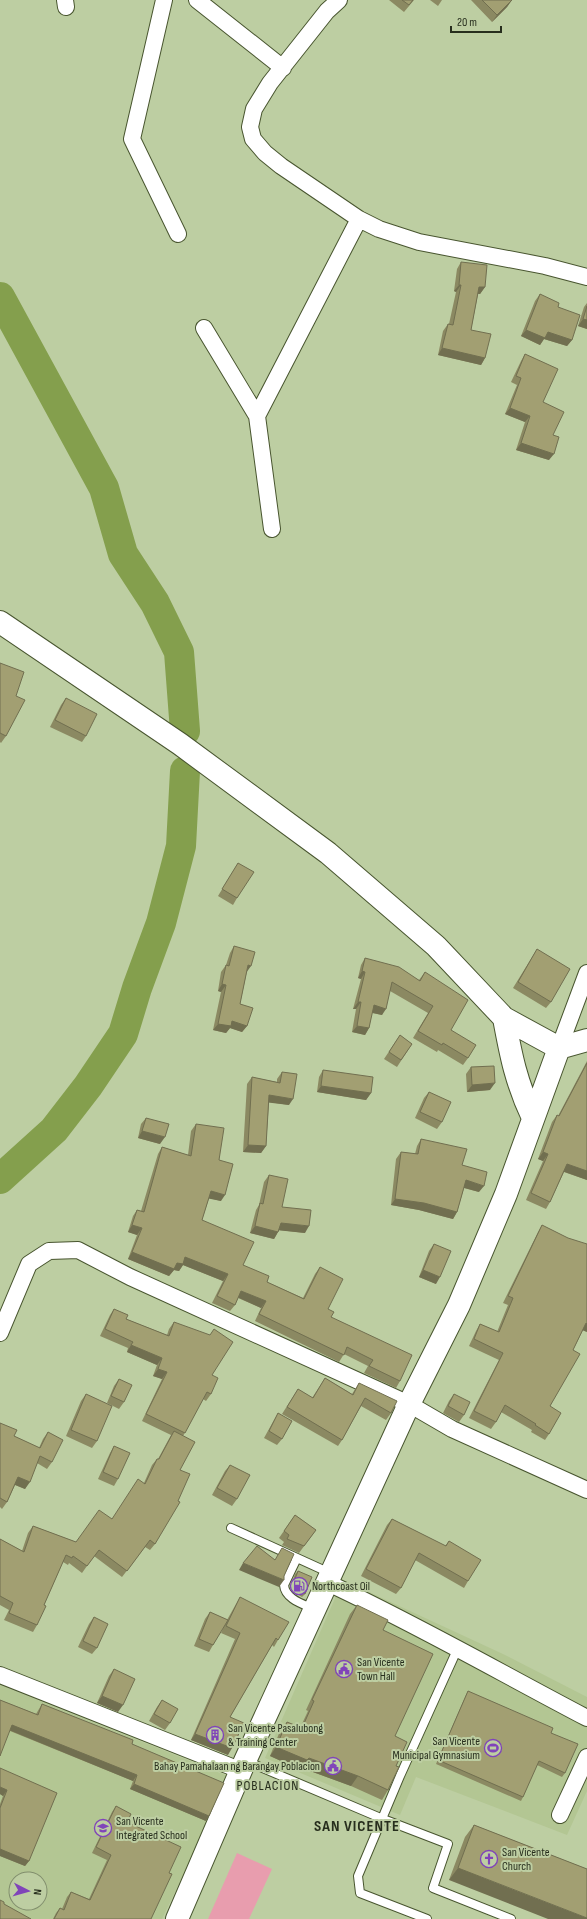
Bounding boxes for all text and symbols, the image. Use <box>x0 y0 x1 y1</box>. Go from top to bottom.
scale bar <box>451 8 501 34</box>
text: 20 m <box>457 15 477 30</box>
fuel station icon: Northcoast Oil <box>289 1576 309 1596</box>
place label: Northcoast Oil <box>312 1579 370 1594</box>
place label: San Vicente Town Hall <box>357 1655 405 1684</box>
public building icon: San Vicente Town Hall <box>334 1659 354 1679</box>
place label: San Vicente Pasalubong & Training Center <box>228 1721 323 1750</box>
building icon: San Vicente Pasalubong & Training Center <box>205 1725 225 1745</box>
place label: San Vicente Municipal Gymnasium <box>393 1734 480 1763</box>
sports icon: San Vicente Municipal Gymnasium <box>483 1738 503 1758</box>
public building icon: Bahay Pamahalaan ng Barangay Poblacion <box>323 1756 343 1776</box>
place label: Bahay Pamahalaan ng Barangay Poblacion <box>154 1759 320 1774</box>
district label: POBLACION <box>237 1777 299 1794</box>
place label: San Vicente Integrated School <box>116 1814 187 1843</box>
district label: SAN VICENTE <box>314 1817 400 1836</box>
school or university icon: San Vicente Integrated School <box>93 1818 113 1838</box>
place label: San Vicente Church <box>502 1845 550 1874</box>
church icon: San Vicente Church <box>479 1849 499 1869</box>
north arrow <box>8 1871 48 1911</box>
text: N <box>31 1888 44 1896</box>

